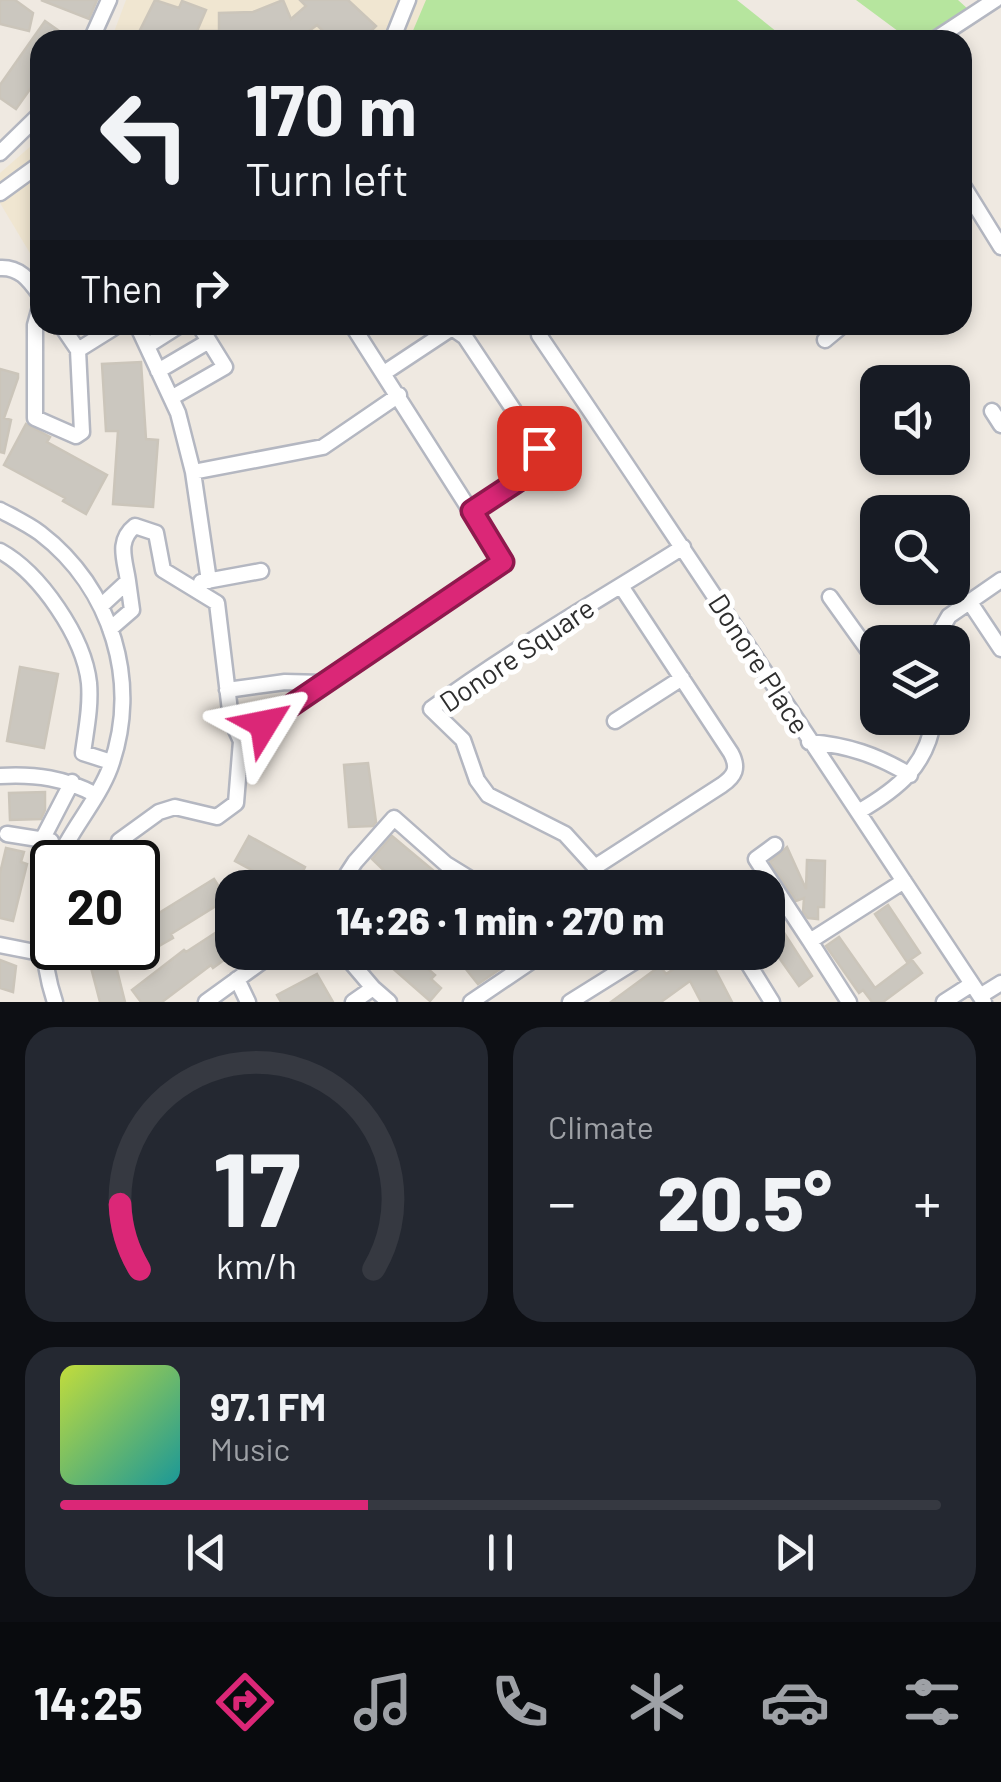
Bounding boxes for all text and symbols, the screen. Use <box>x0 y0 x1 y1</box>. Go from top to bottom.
text: 170 m <box>245 66 417 150</box>
icon: left <box>80 70 210 200</box>
text: Turn left <box>245 151 409 205</box>
icon: right <box>183 260 238 315</box>
text: Then <box>80 265 163 311</box>
map controls <box>860 365 970 735</box>
button: sound <box>860 365 970 475</box>
pin <box>497 406 582 491</box>
icon: arrive <box>512 421 567 476</box>
button: search <box>860 495 970 605</box>
street label: Donore Place <box>702 587 818 740</box>
street label: Donore Square <box>433 590 600 718</box>
button: layers <box>860 625 970 735</box>
position arrow <box>212 672 316 776</box>
speed limit sign: 20 <box>30 840 160 970</box>
text: 14:26 · 1 min · 270 m <box>336 897 664 943</box>
text: Climate <box>548 1107 654 1145</box>
text: 17 <box>212 1123 301 1248</box>
text: 20.5° <box>657 1156 832 1246</box>
text: − <box>548 1168 576 1234</box>
text: + <box>913 1168 941 1234</box>
text: km/h <box>216 1243 297 1286</box>
text: 97.1 FM <box>210 1383 326 1429</box>
text: Music <box>210 1429 290 1467</box>
icon: previous <box>179 1525 234 1580</box>
icon: pause <box>473 1525 528 1580</box>
icon: next <box>767 1525 822 1580</box>
icon: directions <box>210 1667 280 1737</box>
icon: music <box>348 1667 418 1737</box>
icon: phone <box>485 1667 555 1737</box>
icon: climate <box>622 1667 692 1737</box>
icon: car <box>760 1667 830 1737</box>
icon: filters <box>897 1667 967 1737</box>
text: 14:25 <box>34 1675 143 1729</box>

